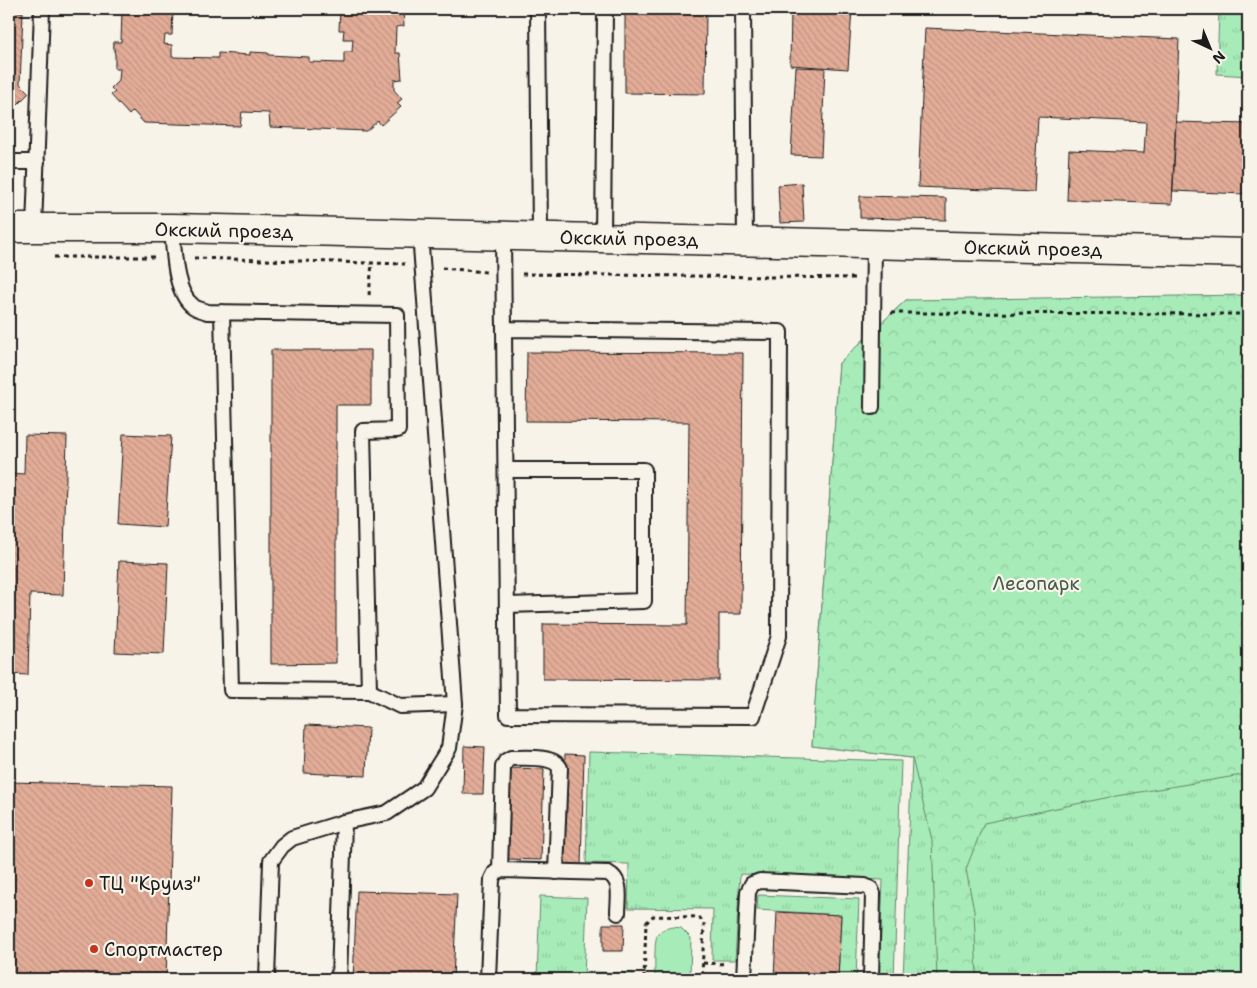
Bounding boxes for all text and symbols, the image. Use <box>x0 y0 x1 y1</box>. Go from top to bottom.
north arrow <box>1184 22 1234 72</box>
text: N <box>1209 47 1229 68</box>
street label: Окский проезд <box>154 217 294 244</box>
street label: Окский проезд <box>559 225 699 252</box>
street label: Окский проезд <box>963 235 1103 262</box>
park label: Лесопарк <box>992 571 1080 596</box>
place label: ТЦ "Круиз" <box>99 871 201 896</box>
marker: ТЦ "Круиз" <box>83 877 95 889</box>
place label: Спортмастер <box>104 937 223 962</box>
marker: Спортмастер <box>88 943 100 955</box>

